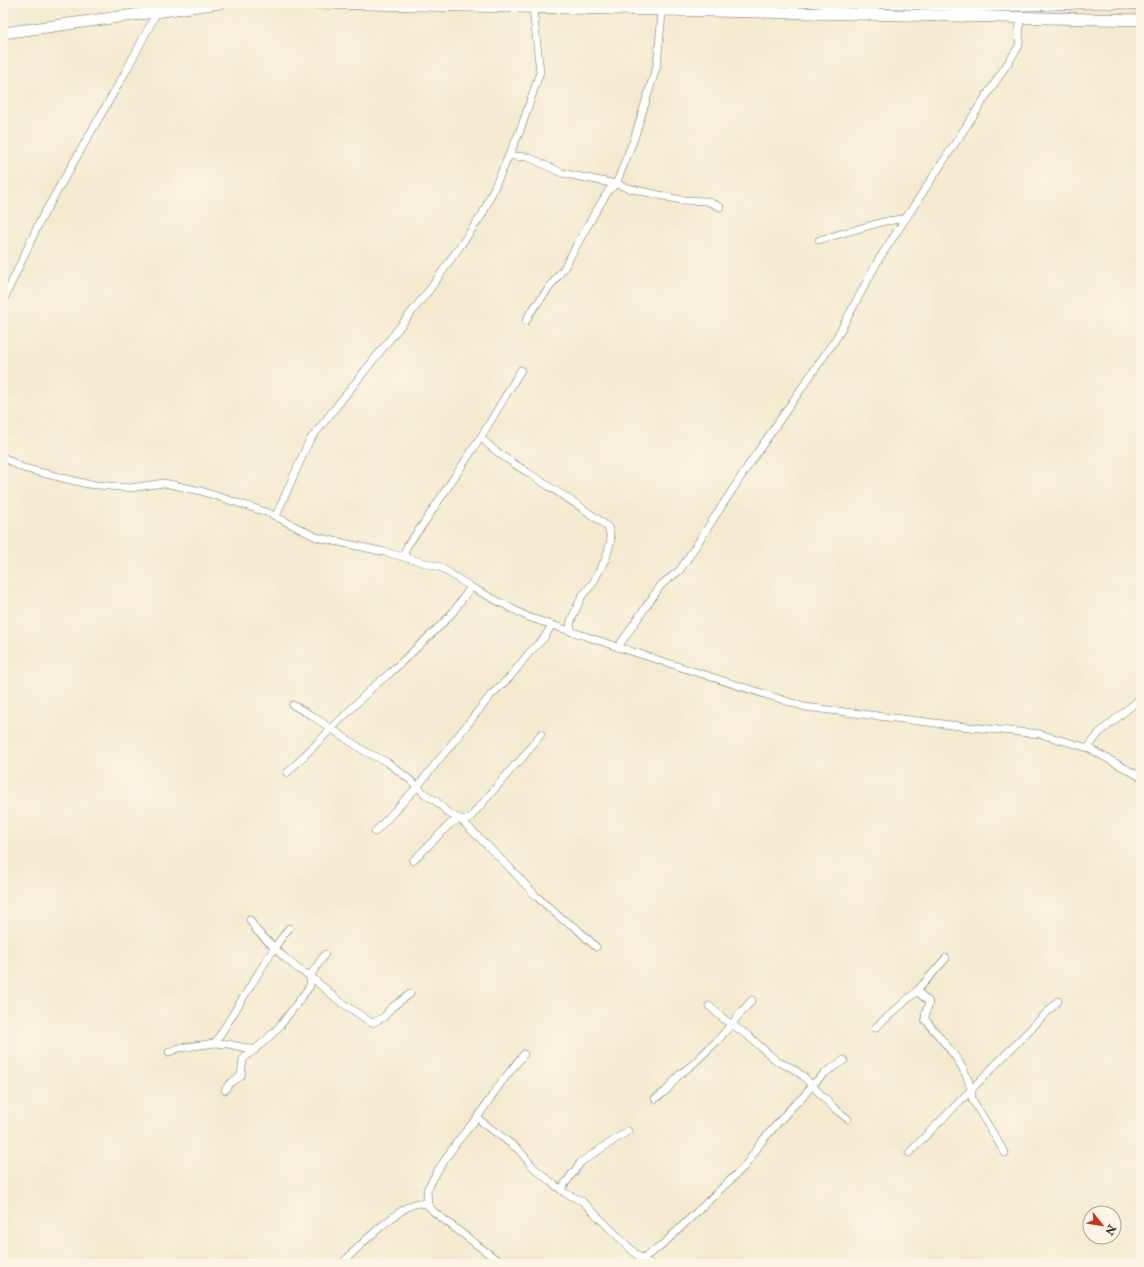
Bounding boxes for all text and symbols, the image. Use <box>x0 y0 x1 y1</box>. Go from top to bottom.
north arrow <box>1082 1205 1122 1245</box>
text: N <box>1102 1221 1119 1238</box>

